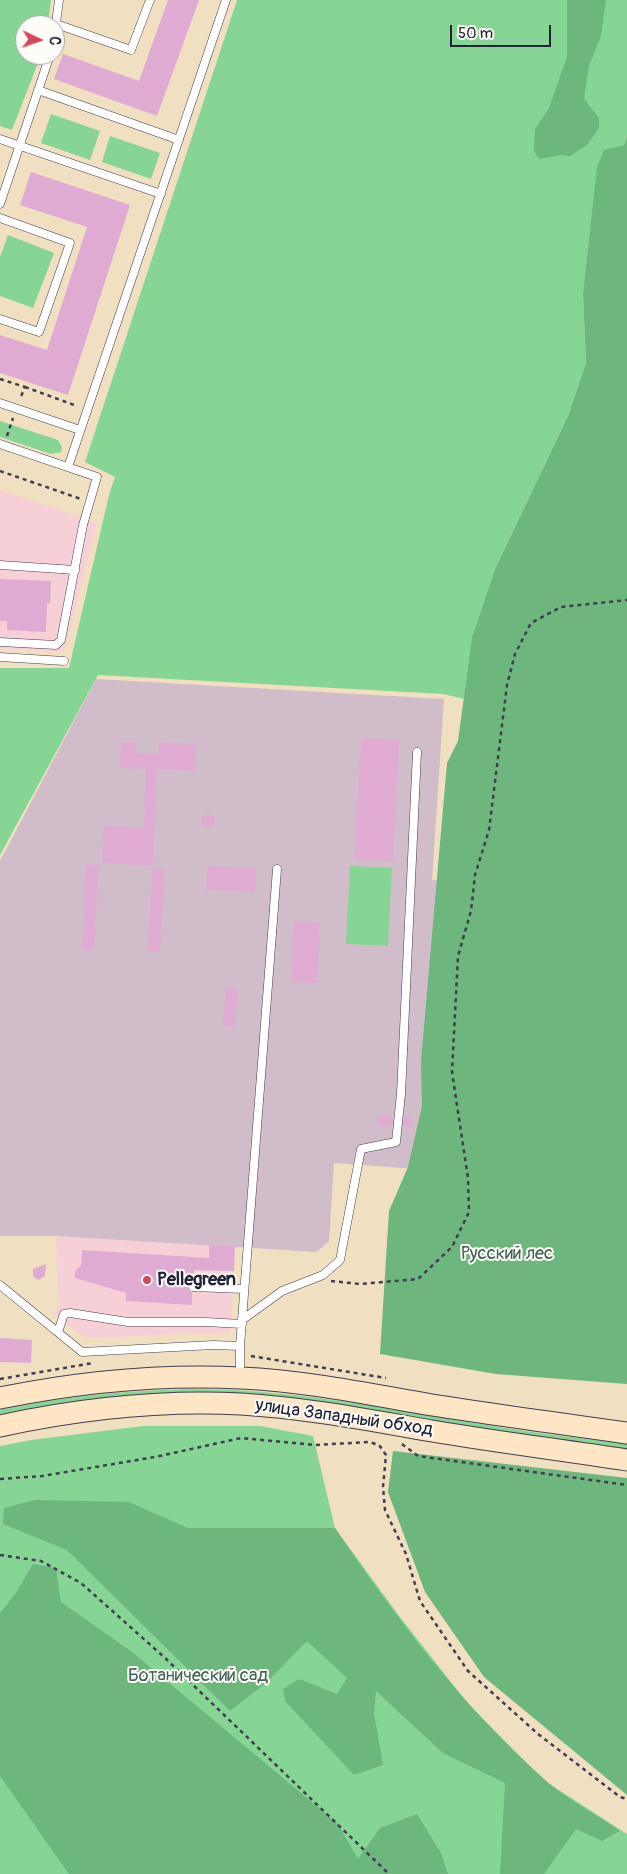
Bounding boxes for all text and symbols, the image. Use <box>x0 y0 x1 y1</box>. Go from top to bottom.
north arrow <box>15 15 65 65</box>
scale bar <box>452 15 553 47</box>
text: 50 m <box>458 24 493 43</box>
text: С <box>46 36 63 46</box>
park label: Русский лес <box>461 1243 553 1265</box>
place label: Pellegreen <box>157 1269 236 1291</box>
marker: Pellegreen <box>141 1274 153 1286</box>
street label: улица Западный обход <box>254 1395 434 1441</box>
park label: Ботанический сад <box>128 1665 268 1687</box>

